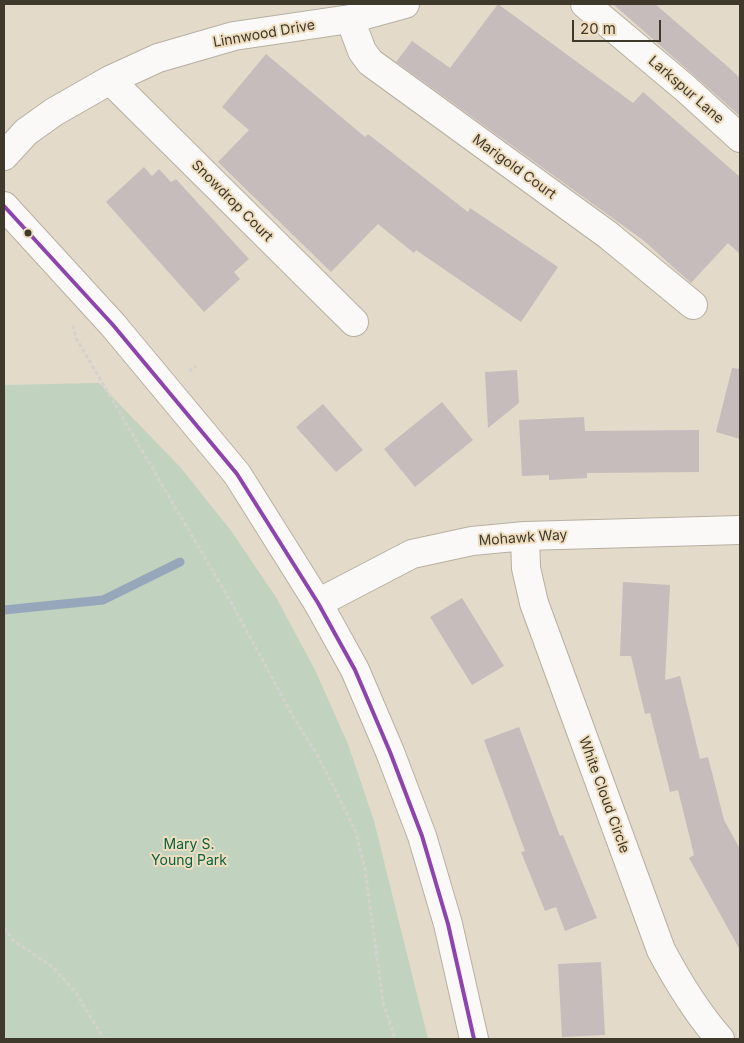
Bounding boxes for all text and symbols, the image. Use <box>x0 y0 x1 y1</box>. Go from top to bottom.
scale bar <box>574 10 663 42</box>
street label: Linnwood Drive <box>212 17 316 51</box>
text: 20 m <box>580 19 616 38</box>
street label: Larkspur Lane <box>645 53 727 127</box>
street label: Marigold Court <box>469 131 559 203</box>
street label: Snowdrop Court <box>188 157 276 245</box>
unlabelled marker <box>23 228 33 238</box>
street label: Mohawk Way <box>478 527 568 549</box>
street label: White Cloud Circle <box>575 734 633 856</box>
park label: Mary S. Young Park <box>151 837 227 870</box>

